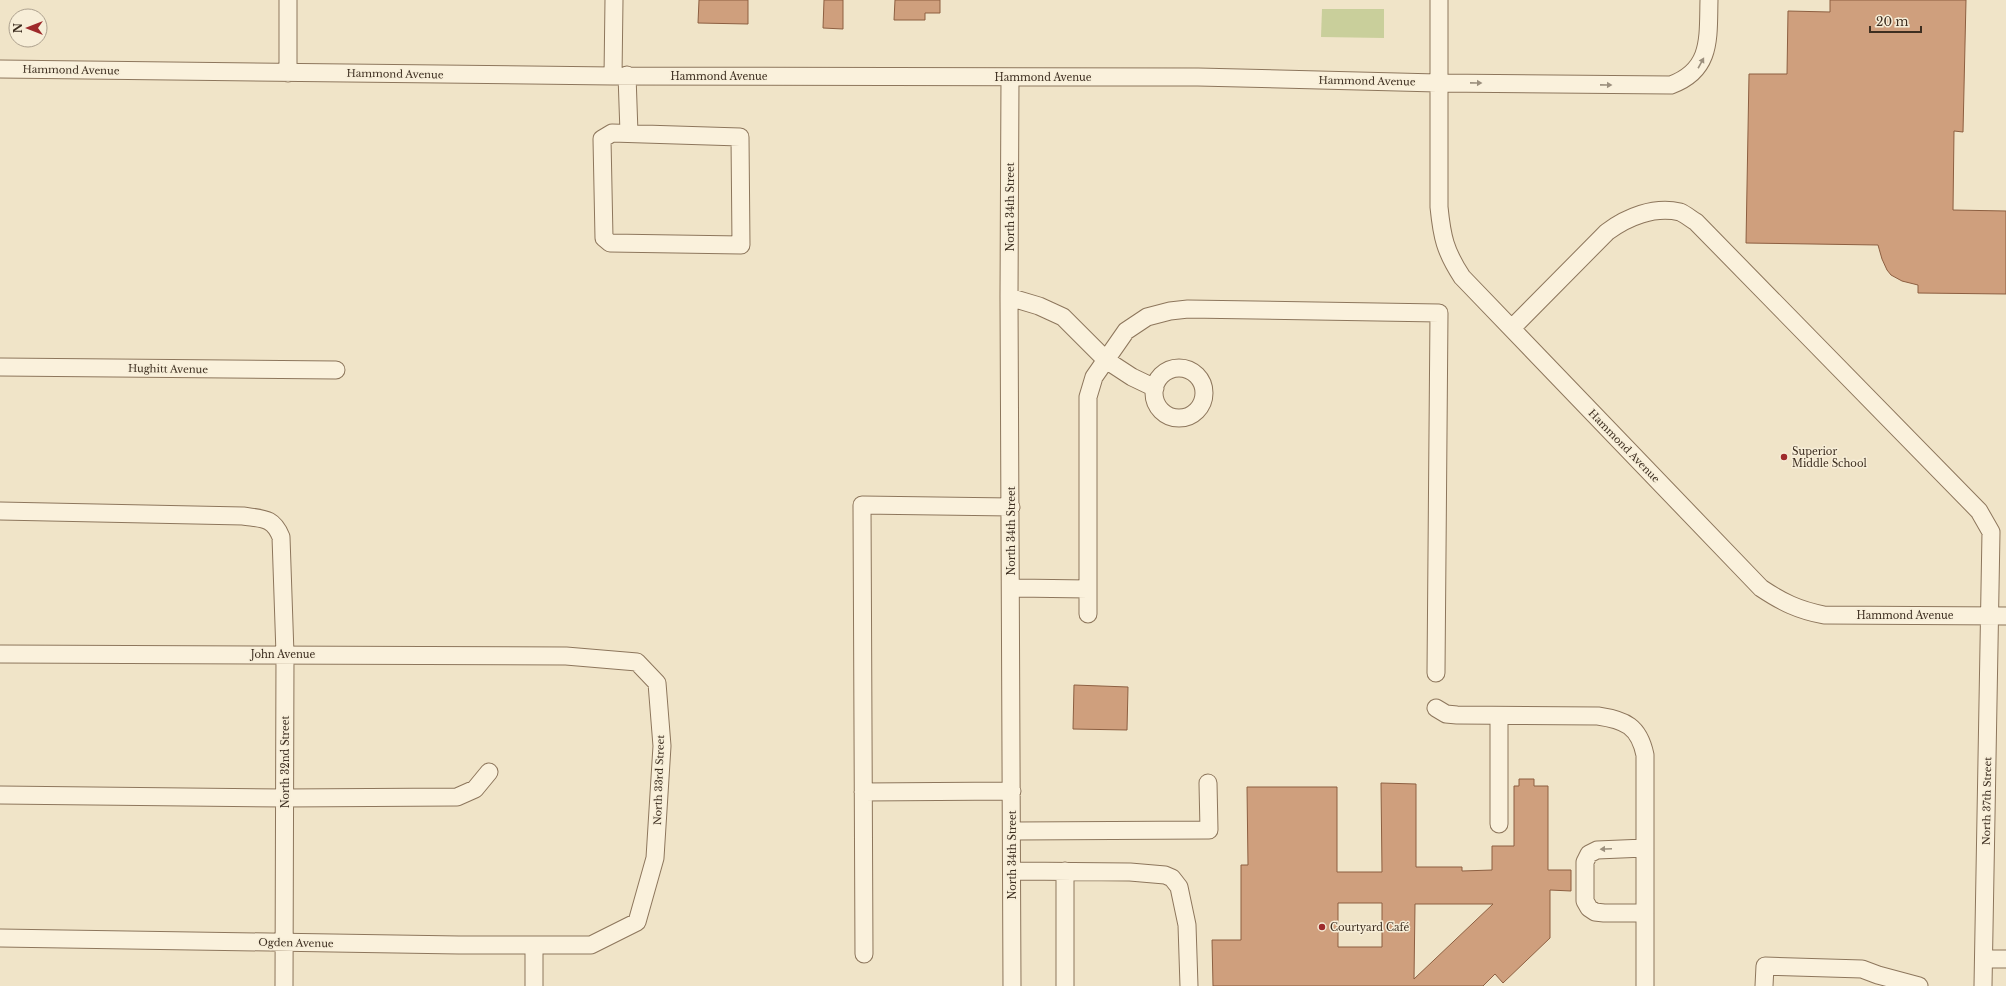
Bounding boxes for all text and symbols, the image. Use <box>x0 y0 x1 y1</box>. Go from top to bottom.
north arrow <box>8 8 48 48</box>
scale bar <box>1870 8 1921 34</box>
text: 20 m <box>1876 14 1908 29</box>
text: N <box>11 22 25 33</box>
one-way arrow <box>1697 57 1704 69</box>
street label: Hammond Avenue <box>22 63 120 77</box>
street label: Hammond Avenue <box>346 67 444 81</box>
street label: Hammond Avenue <box>671 70 768 83</box>
street label: Hammond Avenue <box>995 71 1092 84</box>
street label: Hammond Avenue <box>1318 74 1416 88</box>
one-way arrow <box>1470 80 1483 86</box>
one-way arrow <box>1600 82 1613 88</box>
street label: North 34th Street <box>1004 162 1017 252</box>
street label: Hughitt Avenue <box>128 362 208 376</box>
street label: Hammond Avenue <box>1586 407 1663 486</box>
place label: Superior Middle School <box>1792 445 1867 470</box>
marker: Superior Middle School <box>1779 452 1789 462</box>
street label: North 34th Street <box>1005 486 1018 576</box>
street label: Hammond Avenue <box>1857 609 1954 622</box>
street label: John Avenue <box>249 648 316 661</box>
street label: North 32nd Street <box>279 716 292 808</box>
street label: North 33rd Street <box>651 734 667 825</box>
street label: North 37th Street <box>1980 757 1994 845</box>
street label: North 34th Street <box>1006 810 1019 900</box>
one-way arrow <box>1600 846 1612 853</box>
place label: Courtyard Café <box>1330 921 1409 934</box>
marker: Courtyard Café <box>1317 922 1327 932</box>
street label: Ogden Avenue <box>258 936 334 950</box>

